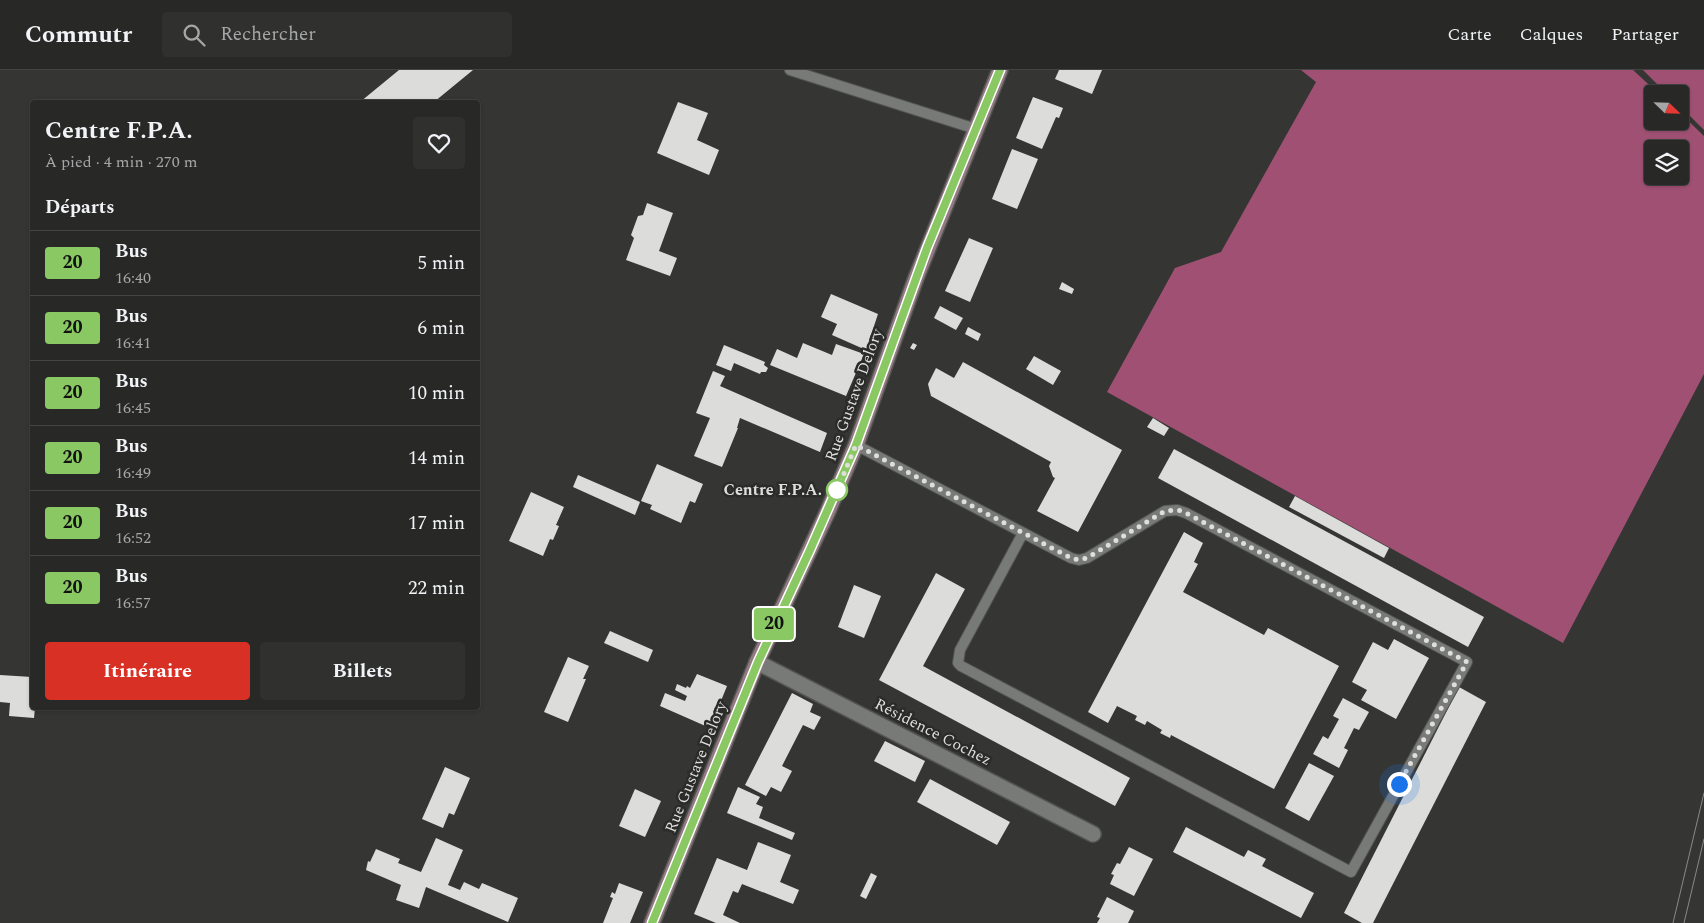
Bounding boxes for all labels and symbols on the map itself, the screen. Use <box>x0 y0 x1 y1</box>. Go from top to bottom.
north arrow <box>1644 85 1689 130</box>
street label: Rue Gustave Delory <box>819 324 890 465</box>
place label: Centre F.P.A. <box>724 478 822 502</box>
marker: Centre F.P.A. <box>826 479 848 501</box>
line badge: 20 <box>752 608 796 640</box>
street label: Résidence Cochez <box>870 692 996 772</box>
street label: Rue Gustave Delory <box>659 696 734 836</box>
your location <box>1387 772 1412 797</box>

